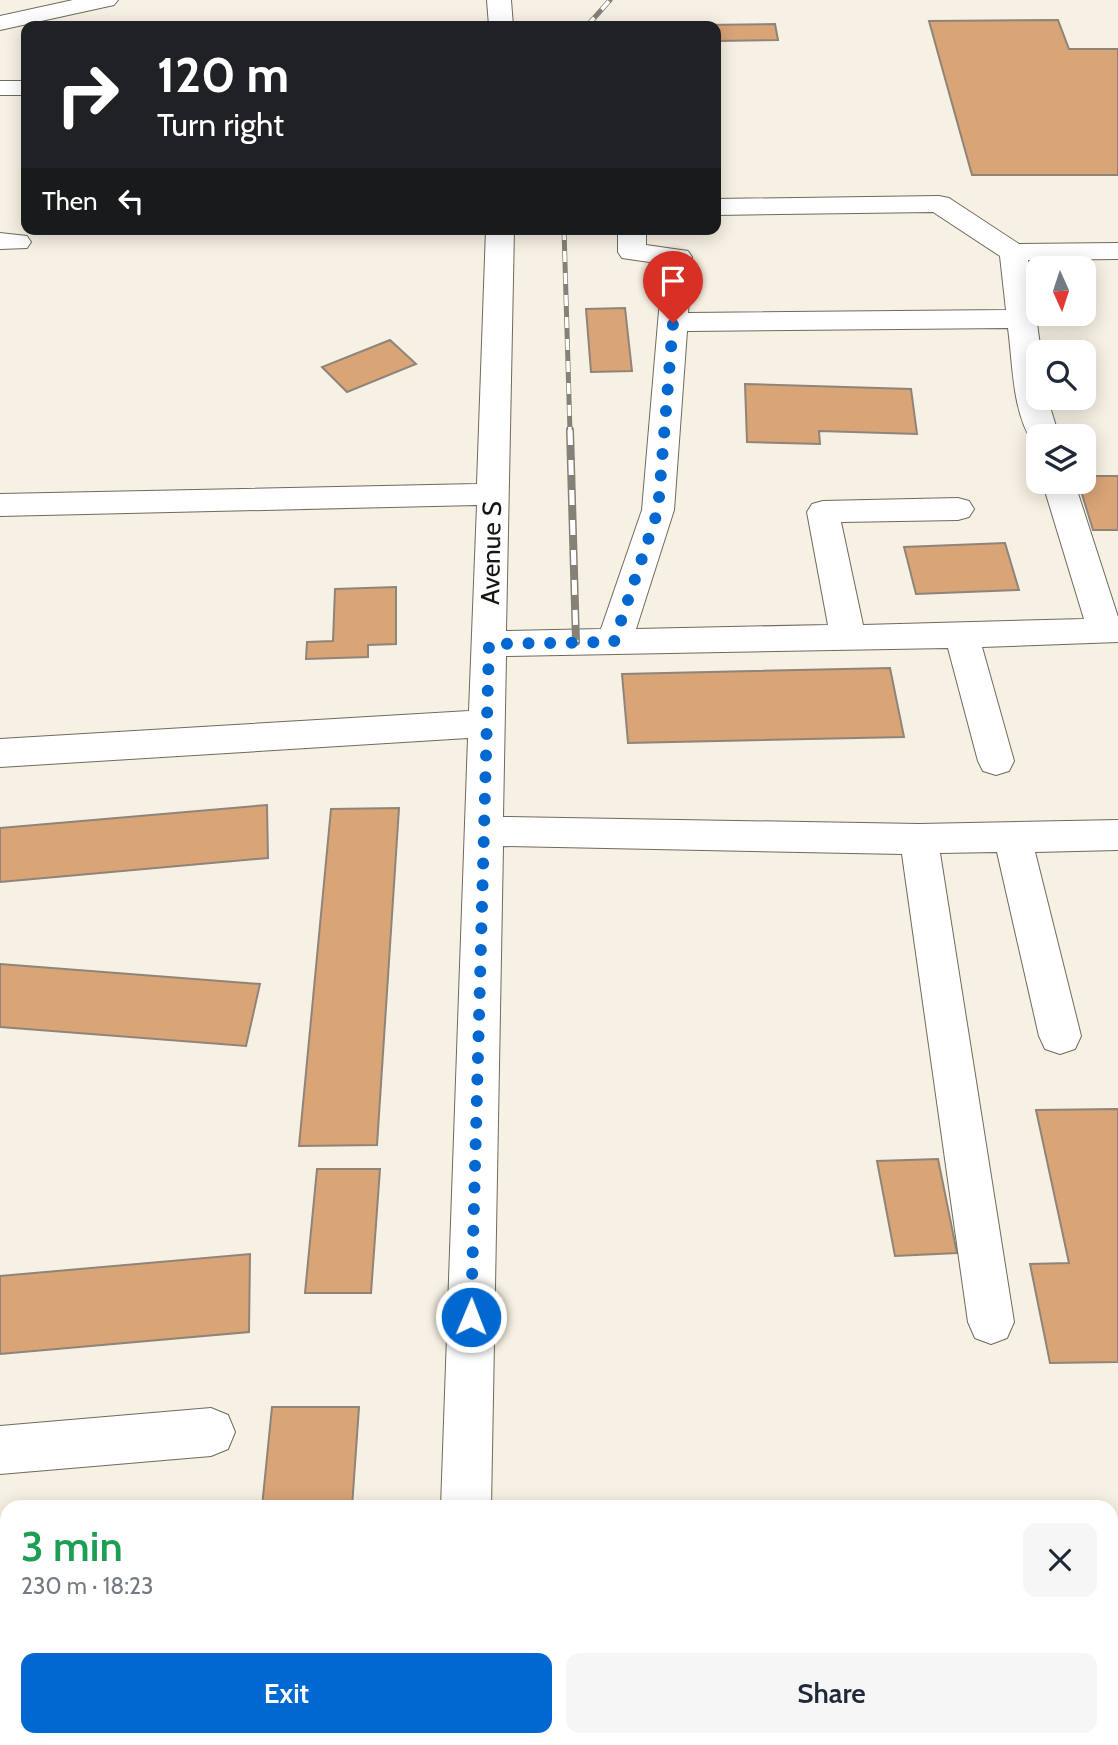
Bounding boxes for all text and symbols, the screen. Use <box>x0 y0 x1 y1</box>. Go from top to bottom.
text: 120 m <box>157 45 289 104</box>
icon: right <box>42 49 133 140</box>
text: Turn right <box>157 105 284 144</box>
icon: left <box>112 182 150 220</box>
text: Then <box>42 185 98 217</box>
pin <box>643 251 703 323</box>
north arrow <box>1026 256 1096 326</box>
map controls <box>1026 256 1096 494</box>
icon: arrive <box>654 262 692 300</box>
button: search <box>1026 340 1096 410</box>
button: layers <box>1026 424 1096 494</box>
street label: Avenue S <box>474 501 508 605</box>
position arrow <box>434 1280 508 1354</box>
text: 3 min <box>21 1520 123 1572</box>
button: close <box>1023 1523 1097 1597</box>
text: 230 m · 18:23 <box>21 1572 153 1600</box>
button: Exit <box>21 1653 552 1733</box>
button: Share <box>566 1653 1097 1733</box>

